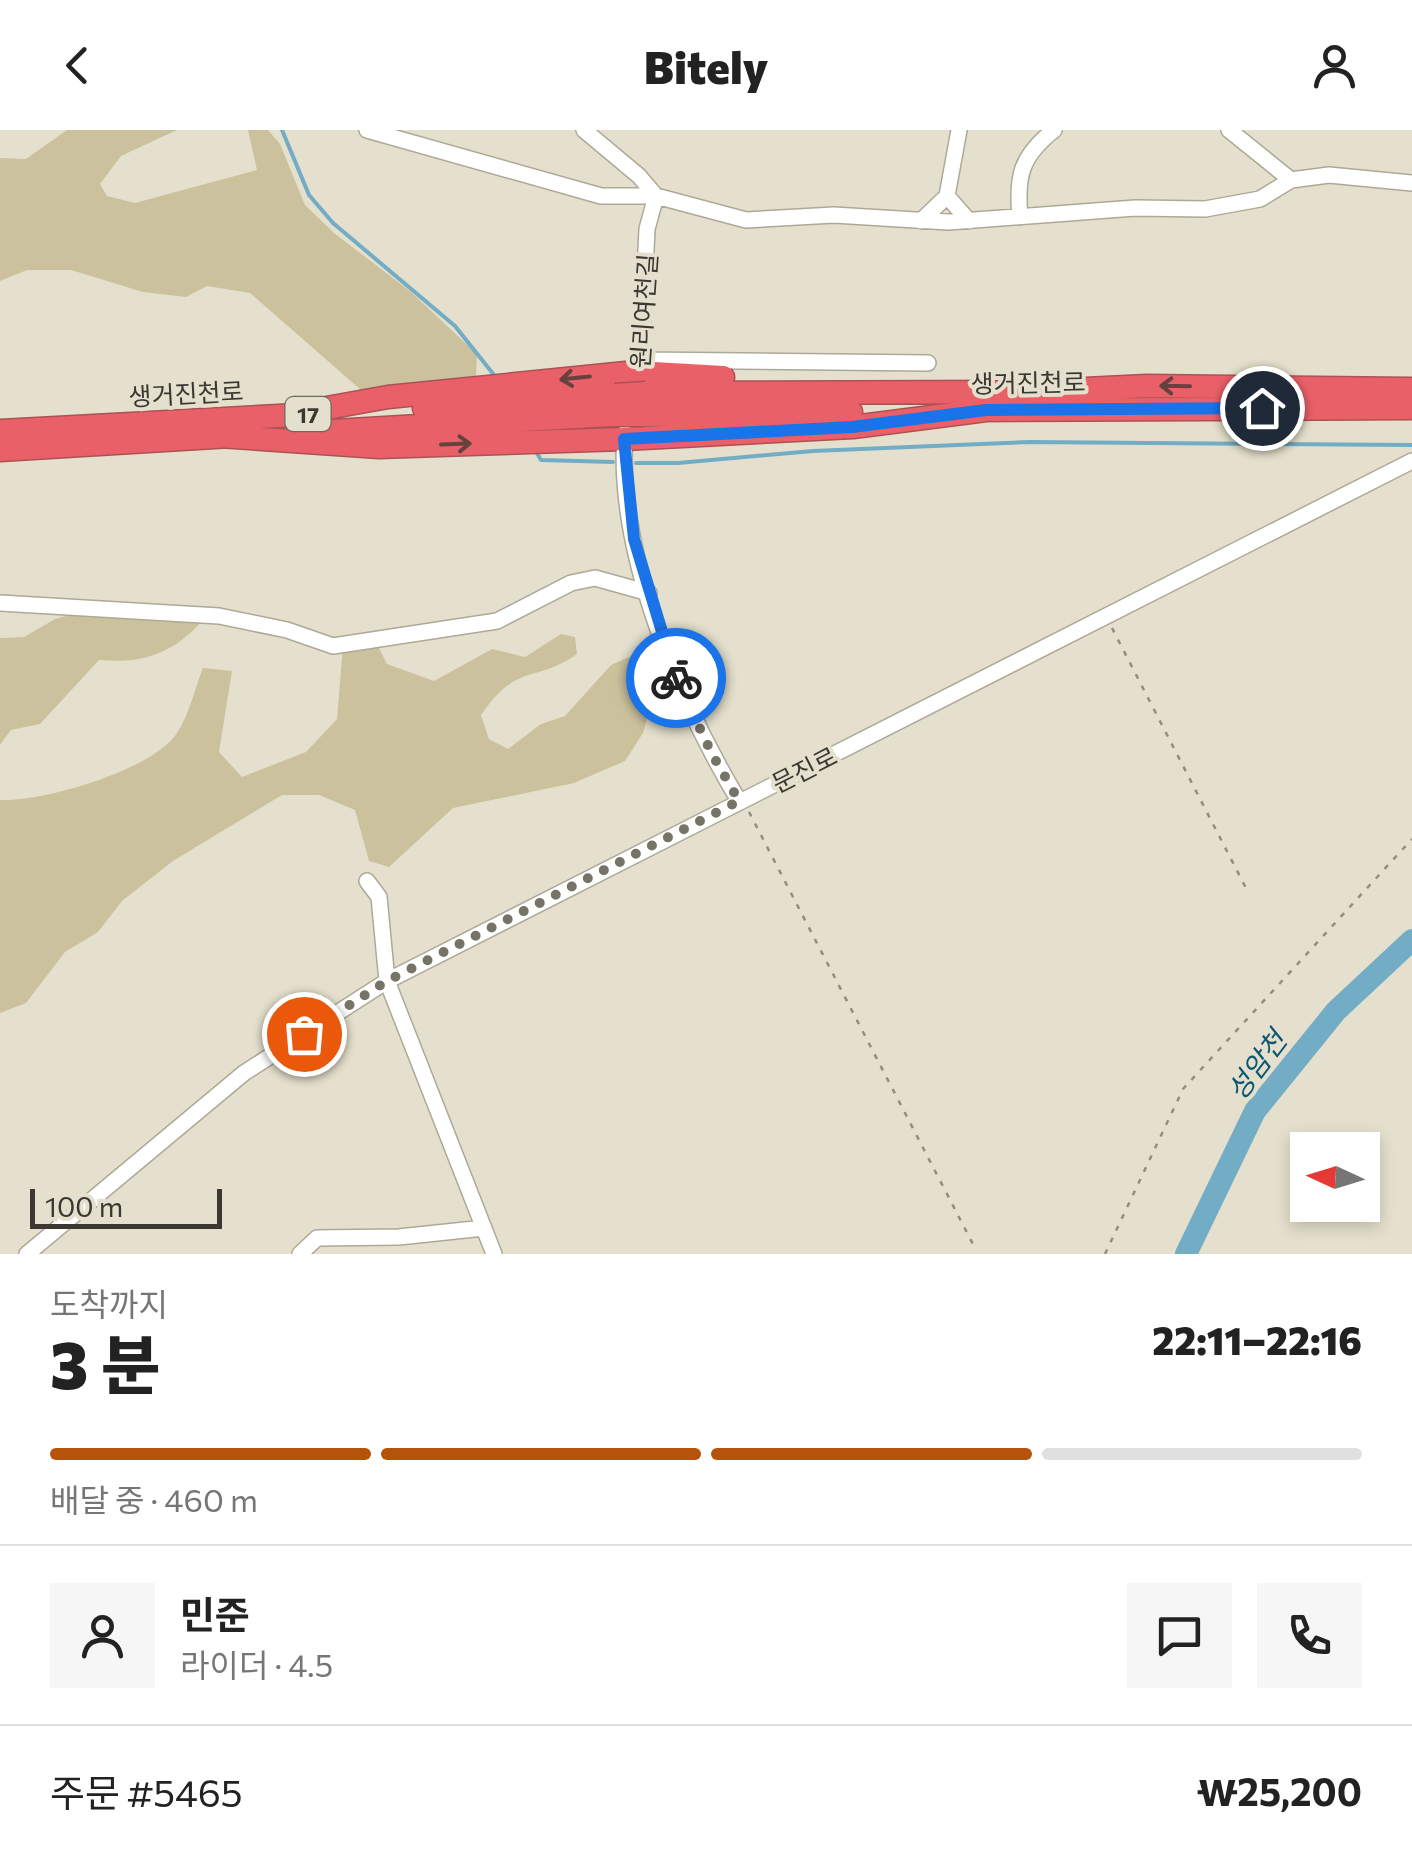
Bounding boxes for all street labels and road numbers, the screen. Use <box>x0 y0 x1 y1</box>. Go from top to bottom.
street label: 원리여천길 <box>624 253 662 369</box>
street label: 생거진천로 <box>970 366 1086 398</box>
street label: 생거진천로 <box>128 375 244 411</box>
road number: 17 <box>286 397 330 431</box>
street label: 문진로 <box>766 740 842 798</box>

